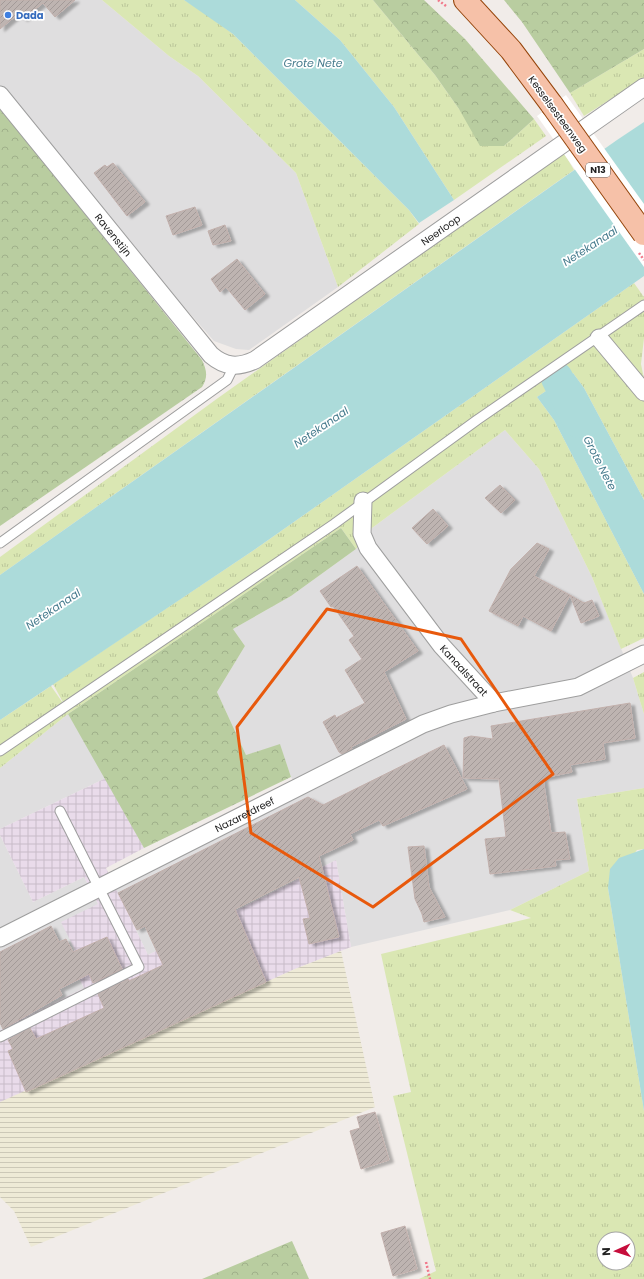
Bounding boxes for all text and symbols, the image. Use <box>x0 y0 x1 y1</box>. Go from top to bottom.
place label: Dada <box>16 8 44 23</box>
marker: Dada <box>3 10 13 20</box>
water label: Grote Nete <box>283 55 343 71</box>
street label: Kesselsesteenweg <box>525 73 591 156</box>
road number: N13 <box>586 163 610 177</box>
street label: Ravenstijn <box>91 210 135 260</box>
street label: Neerloop <box>418 211 464 249</box>
water label: Netekanaal <box>559 222 621 270</box>
water label: Netekanaal <box>290 403 352 451</box>
water label: Grote Nete <box>579 433 621 493</box>
water label: Netekanaal <box>22 585 84 633</box>
street label: Kanaalstraat <box>436 642 491 700</box>
street label: Nazaretdreef <box>212 793 277 836</box>
north arrow <box>596 1231 636 1271</box>
text: N <box>598 1247 614 1256</box>

